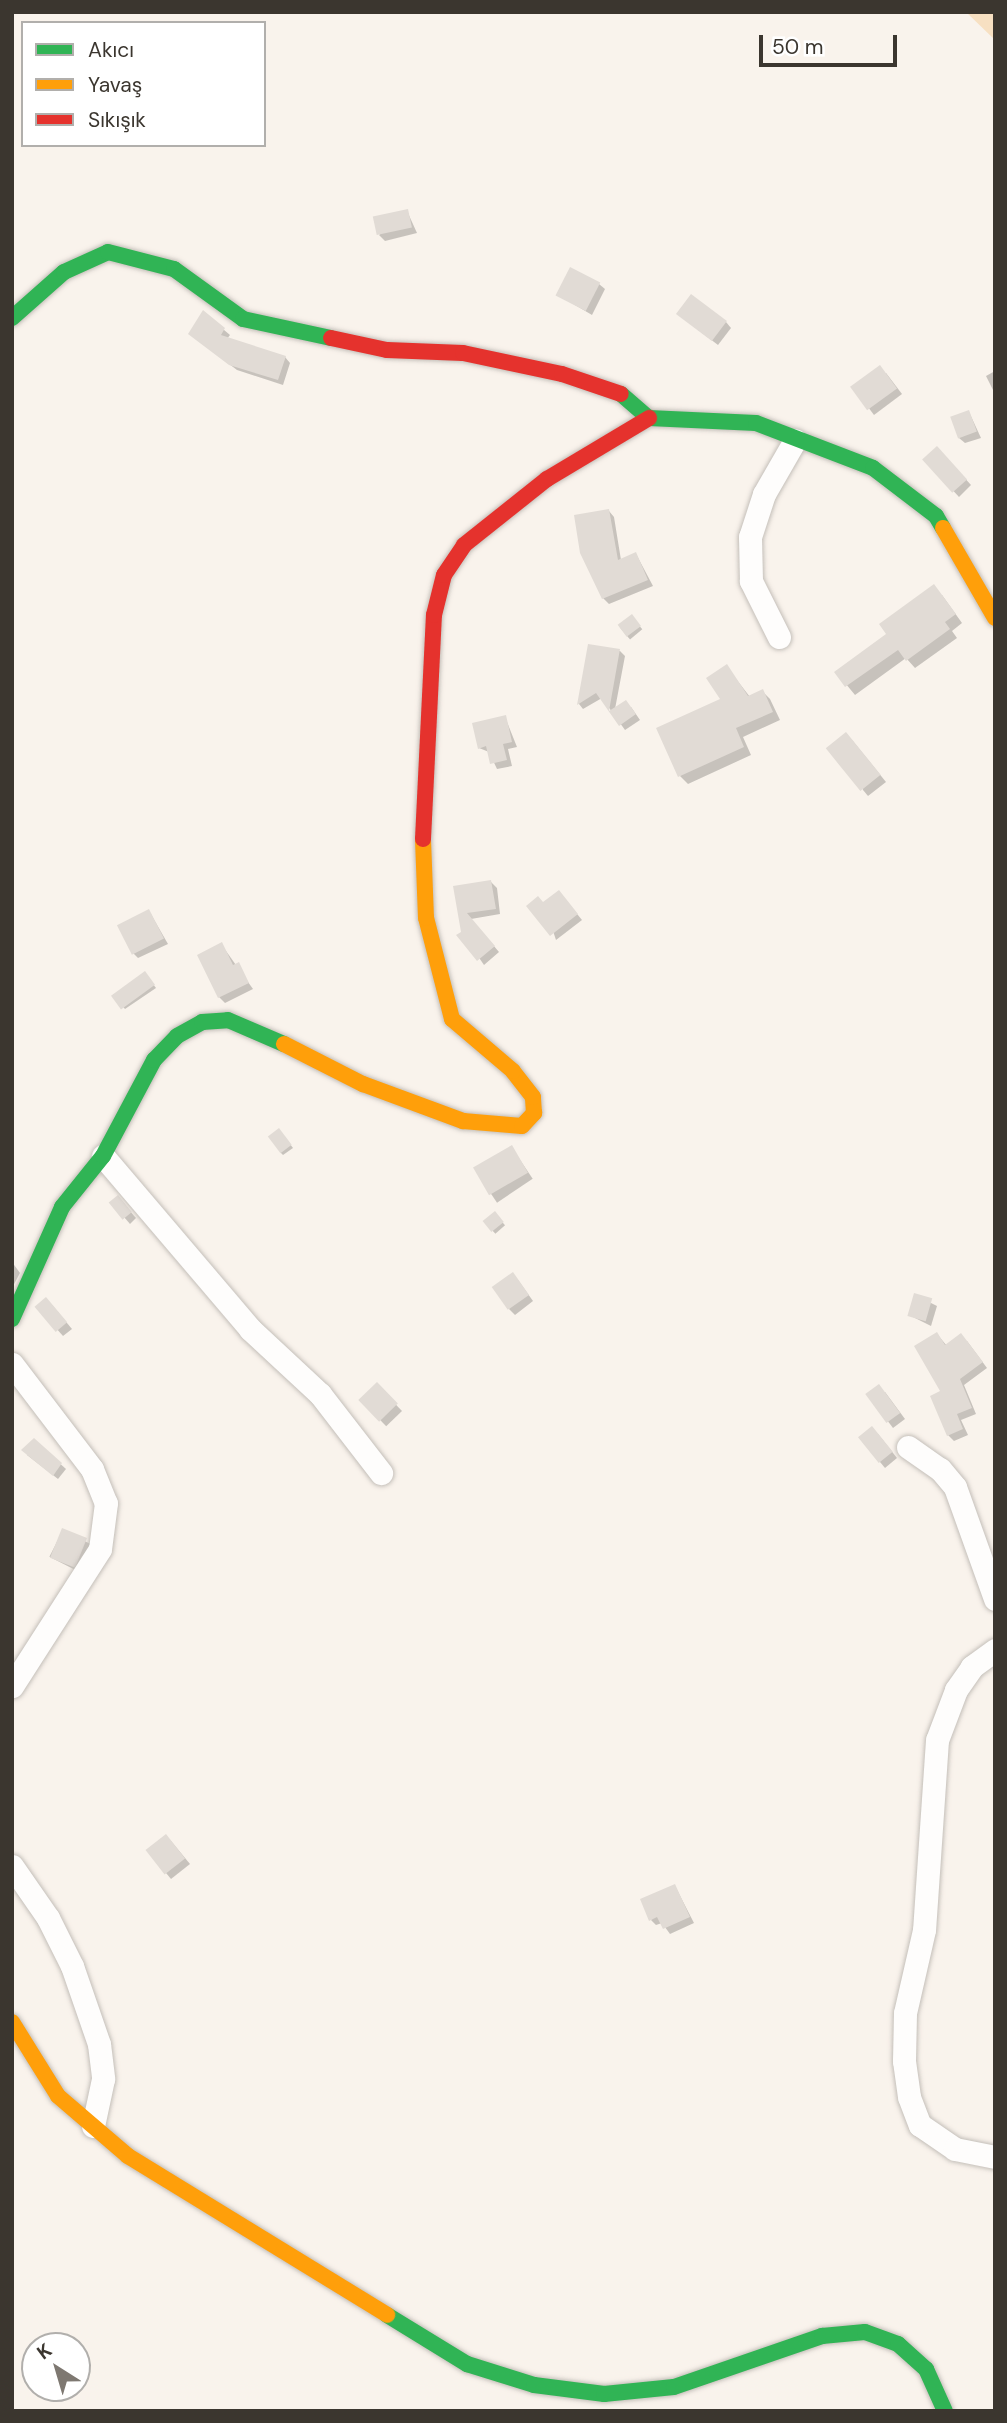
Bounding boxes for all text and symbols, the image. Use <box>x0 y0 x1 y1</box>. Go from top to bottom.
legend <box>21 21 266 147</box>
scale bar <box>762 21 900 65</box>
text: 50 m <box>772 33 823 61</box>
text: Akıcı <box>88 36 134 64</box>
text: Yavaş <box>88 71 142 99</box>
text: Sıkışık <box>88 106 146 134</box>
north arrow <box>21 2332 91 2402</box>
text: K <box>32 2338 57 2365</box>

